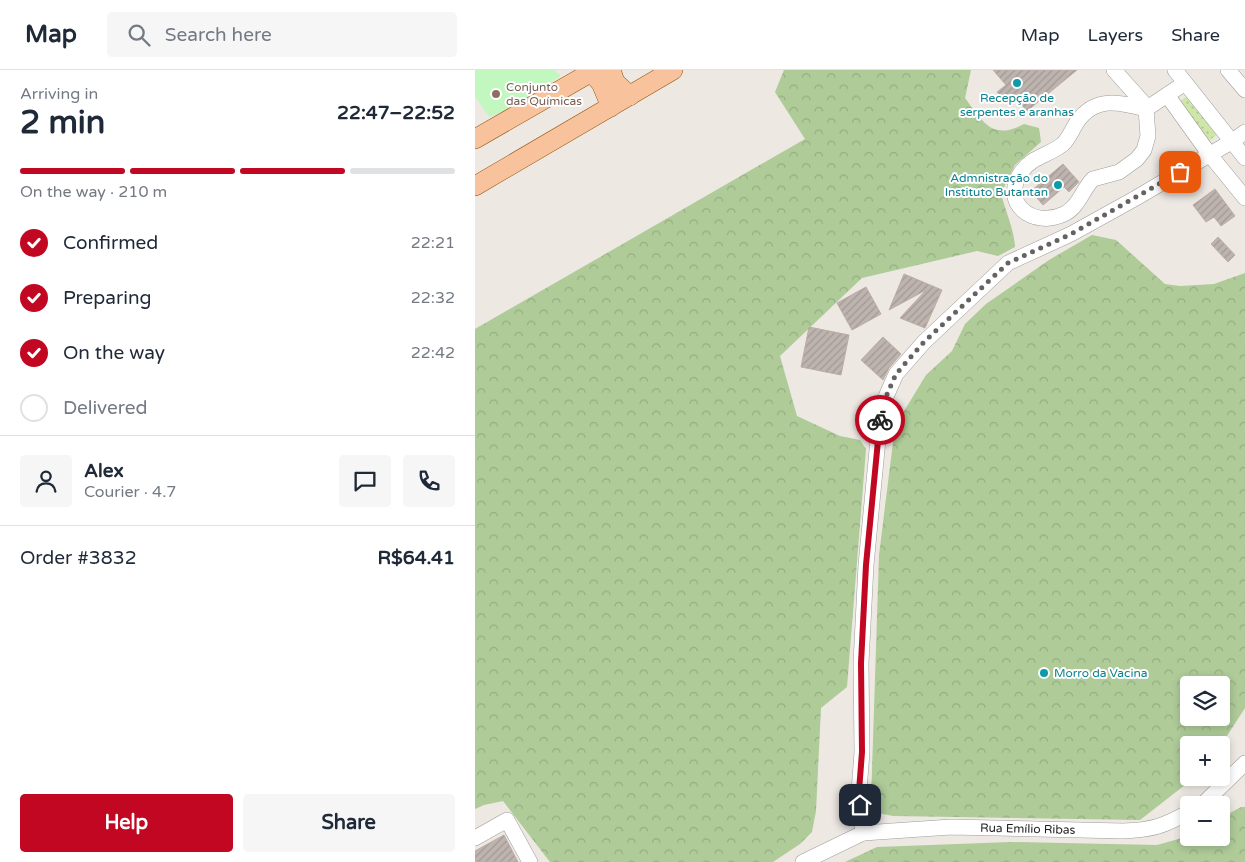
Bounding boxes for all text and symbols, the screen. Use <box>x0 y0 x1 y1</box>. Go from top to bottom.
search box <box>107 12 457 57</box>
text: Map <box>25 20 77 49</box>
icon: search <box>125 21 153 49</box>
text: Search here <box>165 24 272 46</box>
text: Map <box>1021 24 1060 46</box>
text: Layers <box>1088 24 1143 46</box>
text: Share <box>1171 24 1220 46</box>
marker: Recepção de serpentes e aranhas <box>1011 77 1023 89</box>
place label: Conjunto das Químicas <box>506 80 582 108</box>
text: Arriving in <box>20 84 98 104</box>
marker: Conjunto das Químicas <box>490 88 502 100</box>
place label: Recepção de serpentes e aranhas <box>960 91 1074 119</box>
text: 22:47–22:52 <box>337 102 455 124</box>
text: 2 min <box>20 104 105 142</box>
pin <box>1159 151 1201 193</box>
icon: bag <box>1166 158 1194 186</box>
place label: Admnistração do Instituto Butantan <box>945 171 1048 199</box>
marker: Admnistração do Instituto Butantan <box>1052 179 1064 191</box>
text: On the way · 210 m <box>20 182 167 202</box>
icon: check <box>20 229 48 257</box>
text: Confirmed <box>63 232 158 254</box>
text: 22:21 <box>411 233 455 253</box>
icon: check <box>20 284 48 312</box>
text: Preparing <box>63 287 152 309</box>
text: 22:32 <box>411 288 455 308</box>
icon: check <box>20 339 48 367</box>
text: On the way <box>63 342 165 364</box>
text: 22:42 <box>411 343 455 363</box>
courier <box>855 395 905 445</box>
text: Delivered <box>63 397 148 419</box>
icon: bike <box>866 406 894 434</box>
button: person <box>20 455 72 507</box>
button: chat <box>339 455 391 507</box>
button: phone <box>403 455 455 507</box>
text: Alex <box>84 460 124 482</box>
text: Courier · 4.7 <box>84 482 176 502</box>
text: Order #3832 <box>20 547 137 569</box>
text: R$64.41 <box>377 547 455 569</box>
place label: Morro da Vacina <box>1054 666 1147 680</box>
marker: Morro da Vacina <box>1038 667 1050 679</box>
map controls <box>1180 676 1230 846</box>
button: layers <box>1180 676 1230 726</box>
button: + <box>1180 736 1230 786</box>
pin <box>839 784 881 826</box>
icon: home <box>846 791 874 819</box>
button: Help <box>20 794 233 852</box>
button: Share <box>243 794 455 852</box>
button: − <box>1180 796 1230 846</box>
street label: Rua Emílio Ribas <box>980 821 1076 837</box>

